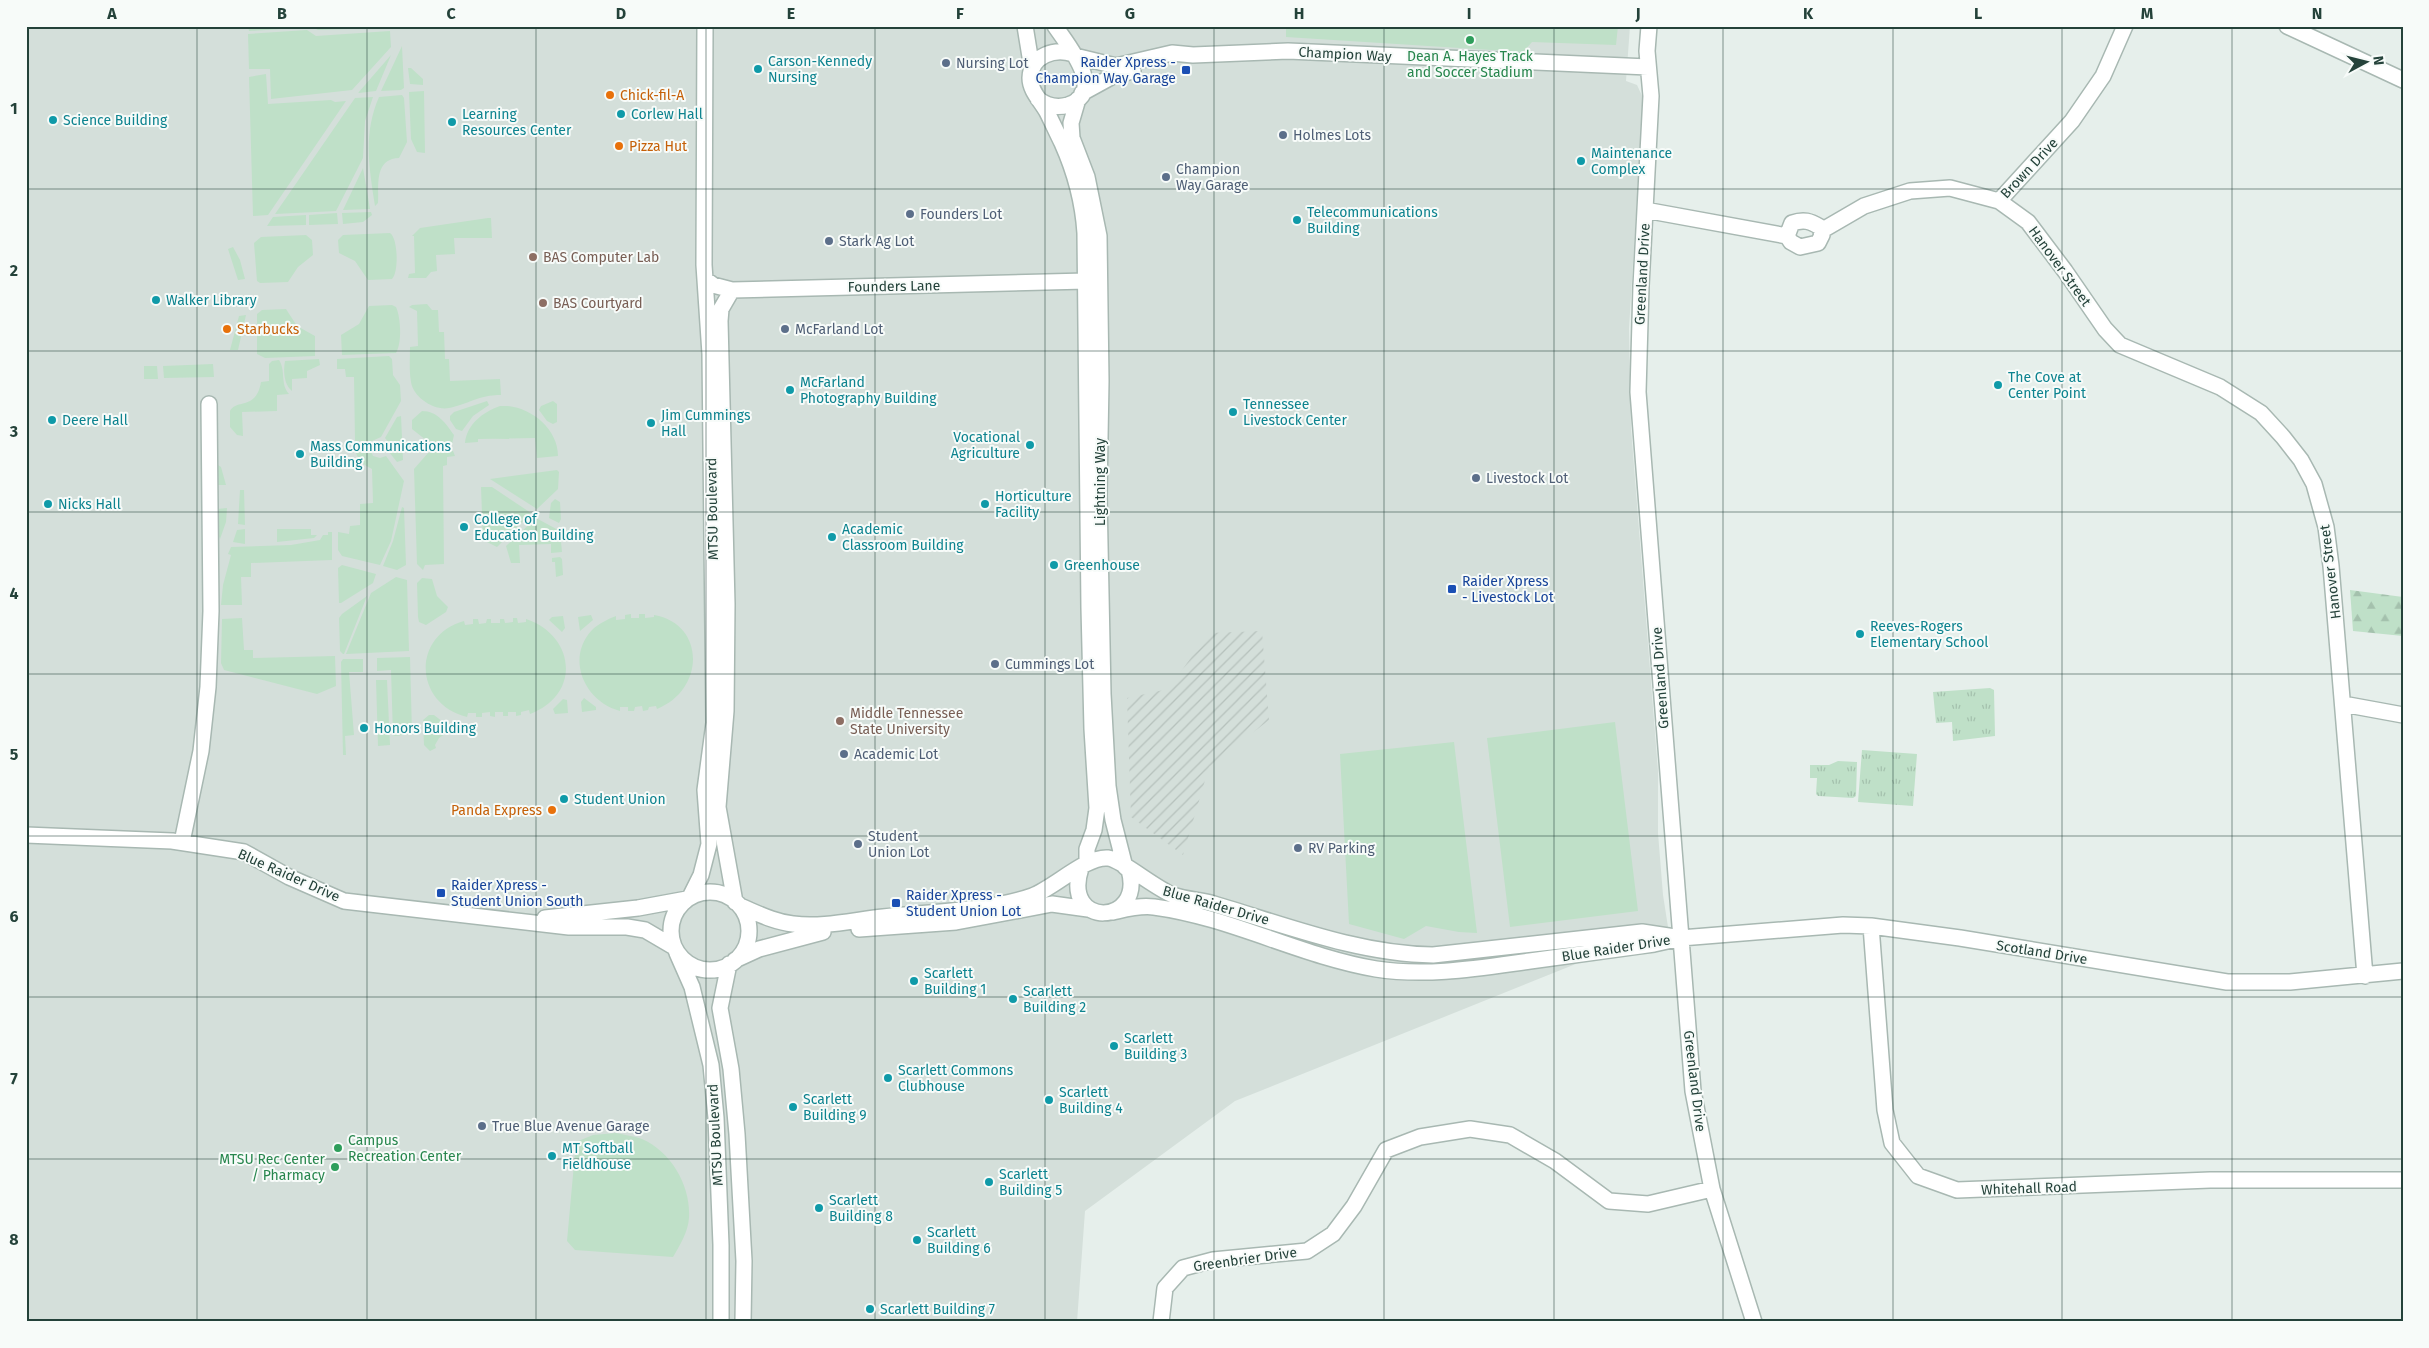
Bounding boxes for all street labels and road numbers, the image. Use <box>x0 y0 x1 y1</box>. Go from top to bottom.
street label: Champion Way <box>1298 44 1392 65</box>
street label: Brown Drive <box>1997 135 2062 202</box>
street label: Greenland Drive <box>1631 223 1654 325</box>
street label: Hanover Street <box>2025 223 2095 310</box>
street label: Founders Lane <box>848 277 940 296</box>
street label: Lightning Way <box>1092 438 1109 526</box>
street label: MTSU Boulevard <box>703 458 722 560</box>
street label: Hanover Street <box>2316 523 2345 620</box>
street label: Greenland Drive <box>1648 626 1673 729</box>
street label: Blue Raider Drive <box>235 845 342 906</box>
street label: Blue Raider Drive <box>1161 882 1271 929</box>
street label: Blue Raider Drive <box>1560 931 1672 965</box>
street label: Scotland Drive <box>1995 937 2089 968</box>
street label: Greenland Drive <box>1680 1029 1709 1133</box>
street label: MTSU Boulevard <box>704 1083 727 1187</box>
street label: Whitehall Road <box>1981 1178 2077 1199</box>
street label: Greenbrier Drive <box>1192 1244 1298 1275</box>

